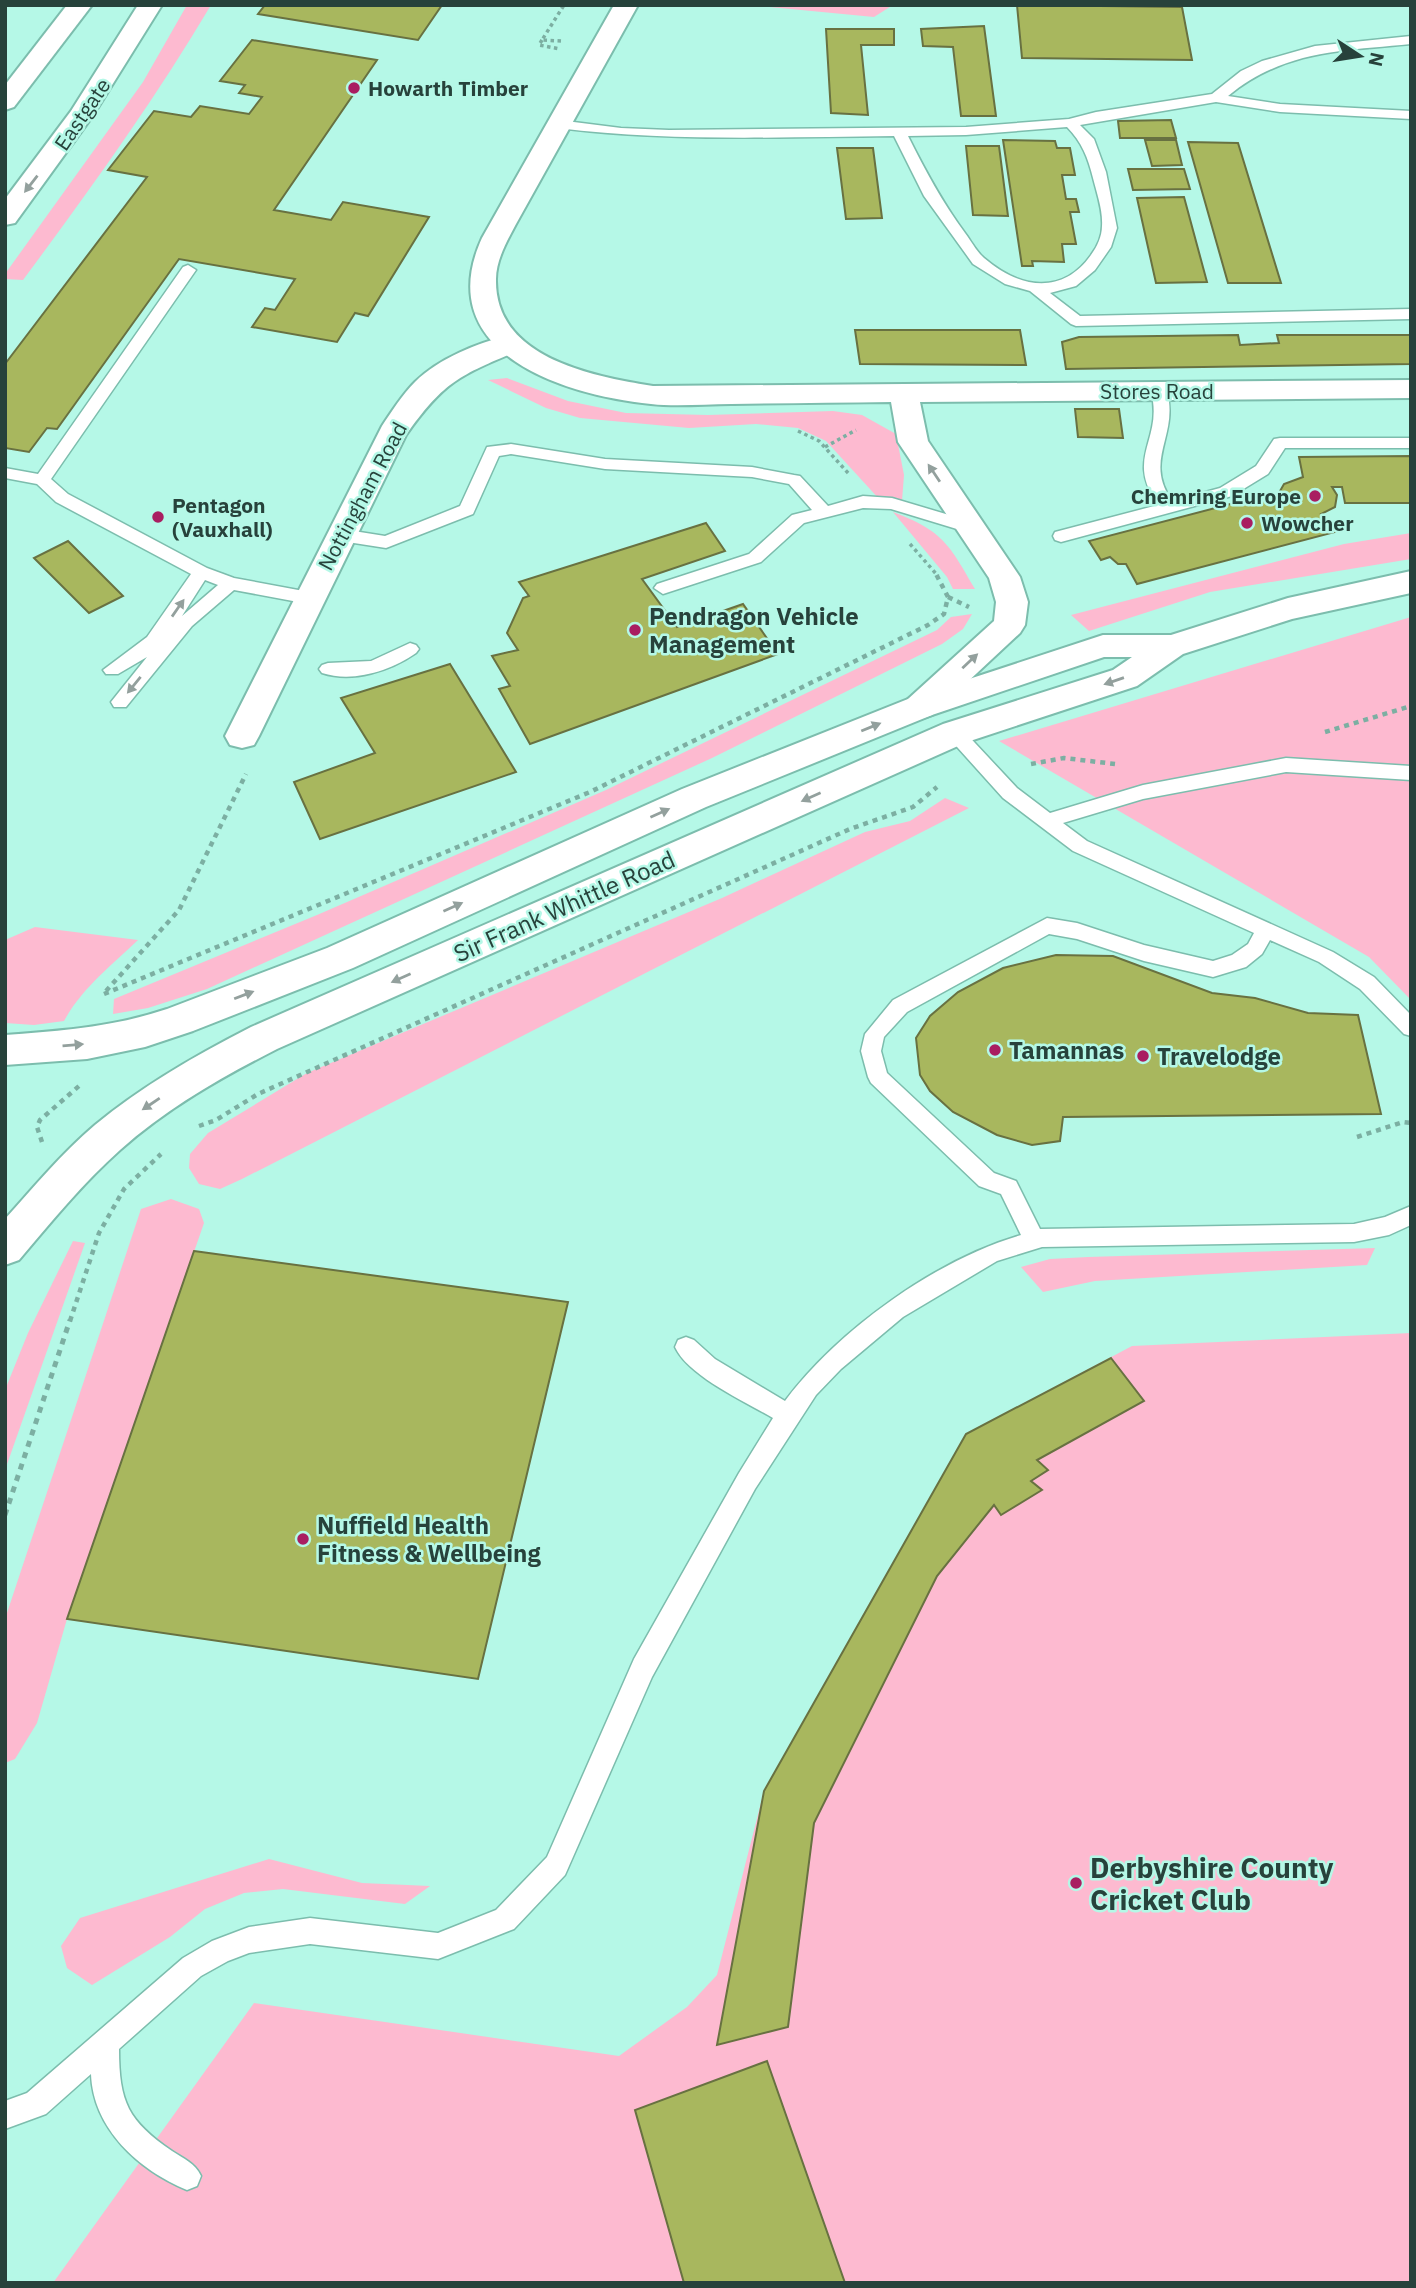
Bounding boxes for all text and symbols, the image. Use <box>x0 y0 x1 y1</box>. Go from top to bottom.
north arrow <box>1325 21 1395 91</box>
text: N <box>1363 50 1390 69</box>
street label: Eastgate <box>48 72 116 156</box>
place label: Howarth Timber <box>368 74 529 102</box>
marker: Howarth Timber <box>346 80 362 96</box>
one-way arrow <box>24 176 39 193</box>
street label: Stores Road <box>1100 377 1214 405</box>
street label: Nottingham Road <box>311 417 413 575</box>
one-way arrow <box>928 464 941 483</box>
place label: Chemring Europe <box>1131 482 1301 510</box>
marker: Chemring Europe <box>1307 488 1323 504</box>
place label: Pentagon (Vauxhall) <box>172 491 273 543</box>
marker: Pentagon (Vauxhall) <box>150 509 166 525</box>
place label: Wowcher <box>1261 509 1354 537</box>
marker: Wowcher <box>1239 515 1255 531</box>
one-way arrow <box>171 599 185 617</box>
place label: Pendragon Vehicle Management <box>649 600 859 660</box>
marker: Pendragon Vehicle Management <box>627 622 643 638</box>
one-way arrow <box>961 653 979 669</box>
one-way arrow <box>1104 676 1125 687</box>
one-way arrow <box>127 677 142 694</box>
one-way arrow <box>861 721 881 733</box>
one-way arrow <box>801 791 821 803</box>
one-way arrow <box>650 807 671 818</box>
street label: Sir Frank Whittle Road <box>448 843 680 969</box>
one-way arrow <box>443 901 463 913</box>
one-way arrow <box>390 973 411 984</box>
one-way arrow <box>233 990 254 1001</box>
place label: Tamannas <box>1009 1034 1124 1066</box>
one-way arrow <box>63 1039 85 1050</box>
place label: Travelodge <box>1157 1040 1281 1072</box>
marker: Tamannas <box>987 1042 1003 1058</box>
marker: Travelodge <box>1135 1048 1151 1064</box>
one-way arrow <box>142 1097 160 1111</box>
place label: Nuffield Health Fitness & Wellbeing <box>317 1509 541 1569</box>
marker: Nuffield Health Fitness & Wellbeing <box>295 1531 311 1547</box>
place label: Derbyshire County Cricket Club <box>1090 1849 1333 1918</box>
marker: Derbyshire County Cricket Club <box>1068 1875 1084 1891</box>

